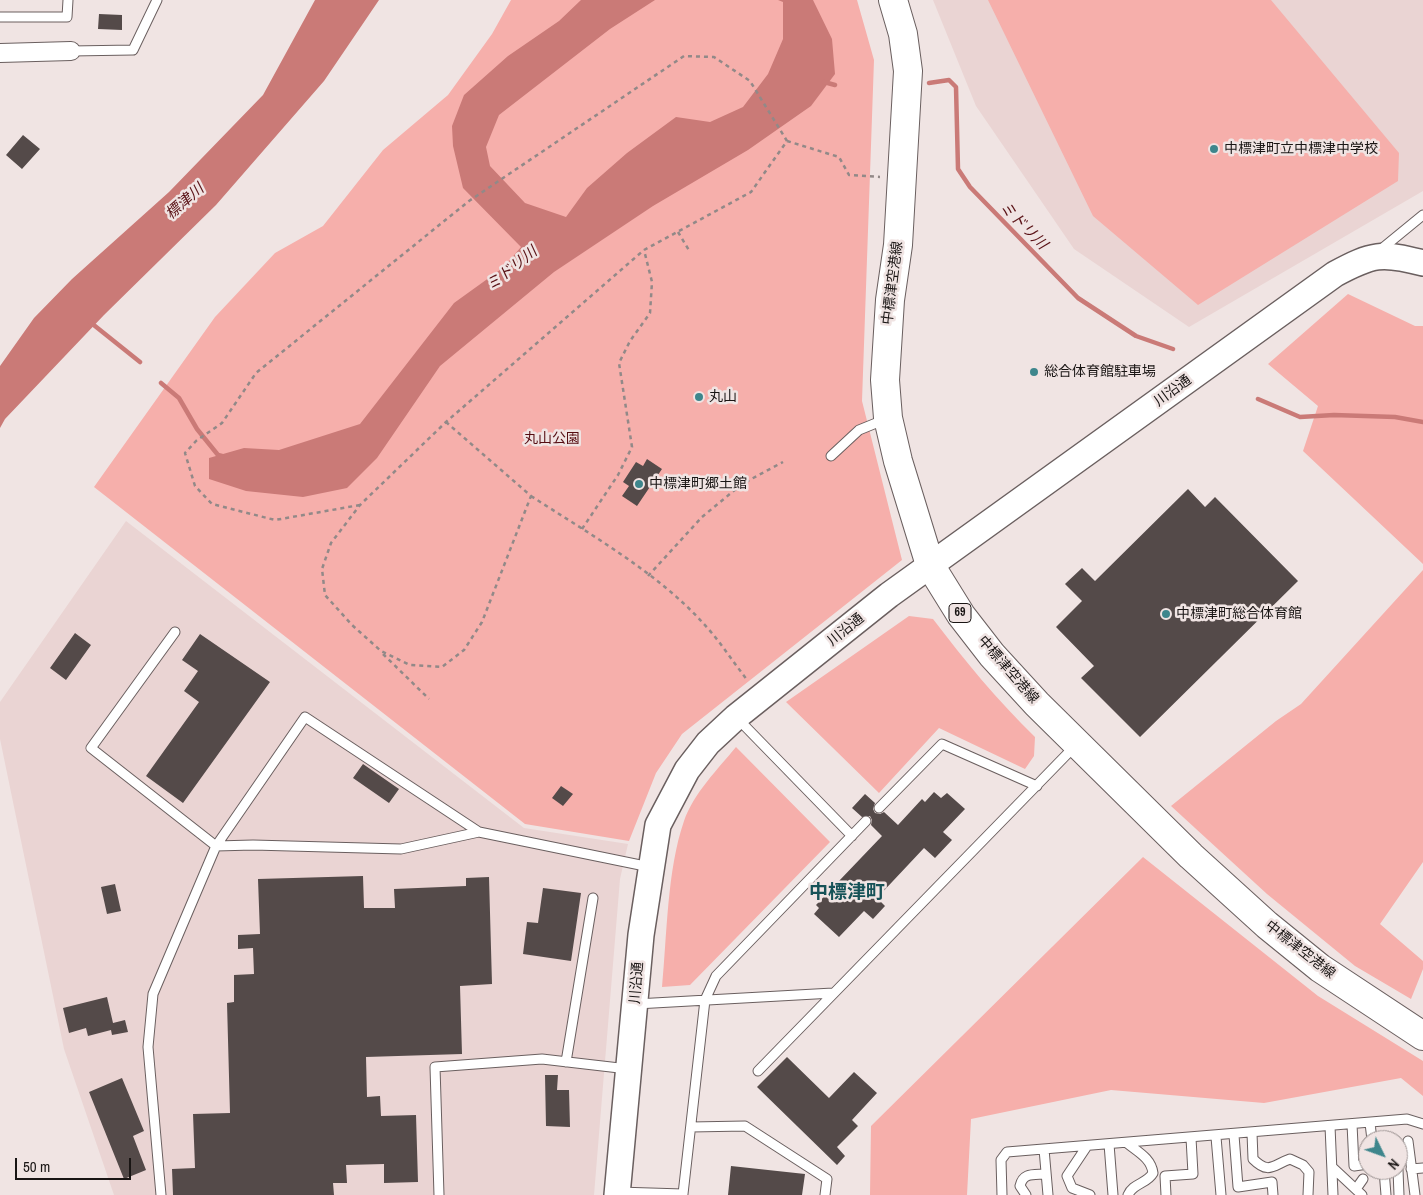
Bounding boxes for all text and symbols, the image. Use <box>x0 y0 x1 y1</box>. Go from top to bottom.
place label: 中標津町立中標津中学校 <box>1224 141 1378 157</box>
marker: 中標津町立中標津中学校 <box>1208 143 1220 155</box>
water label: 標津川 <box>162 180 208 224</box>
water label: ミドリ川 <box>995 198 1051 254</box>
street label: 中標津空港線 <box>880 240 906 326</box>
water label: ミドリ川 <box>483 243 541 295</box>
place label: 総合体育館駐車場 <box>1044 364 1156 380</box>
marker: 総合体育館駐車場 <box>1028 366 1040 378</box>
street label: 川沿通 <box>1151 372 1195 410</box>
place label: 丸山 <box>709 389 737 405</box>
marker: 丸山 <box>693 391 705 403</box>
park label: 丸山公園 <box>524 431 580 447</box>
place label: 中標津町郷土館 <box>649 476 747 492</box>
marker: 中標津町郷土館 <box>633 478 645 490</box>
road number: 69 <box>949 604 971 622</box>
place label: 中標津町総合体育館 <box>1176 606 1302 622</box>
marker: 中標津町総合体育館 <box>1160 608 1172 620</box>
street label: 川沿通 <box>824 610 868 650</box>
street label: 中標津空港線 <box>974 633 1042 707</box>
district label: 中標津町 <box>809 882 885 904</box>
street label: 中標津空港線 <box>1262 918 1338 982</box>
street label: 川沿通 <box>627 961 647 1005</box>
north arrow <box>1358 1130 1408 1180</box>
scale bar <box>18 1148 134 1180</box>
text: N <box>1384 1155 1403 1173</box>
text: 50 m <box>23 1156 50 1177</box>

